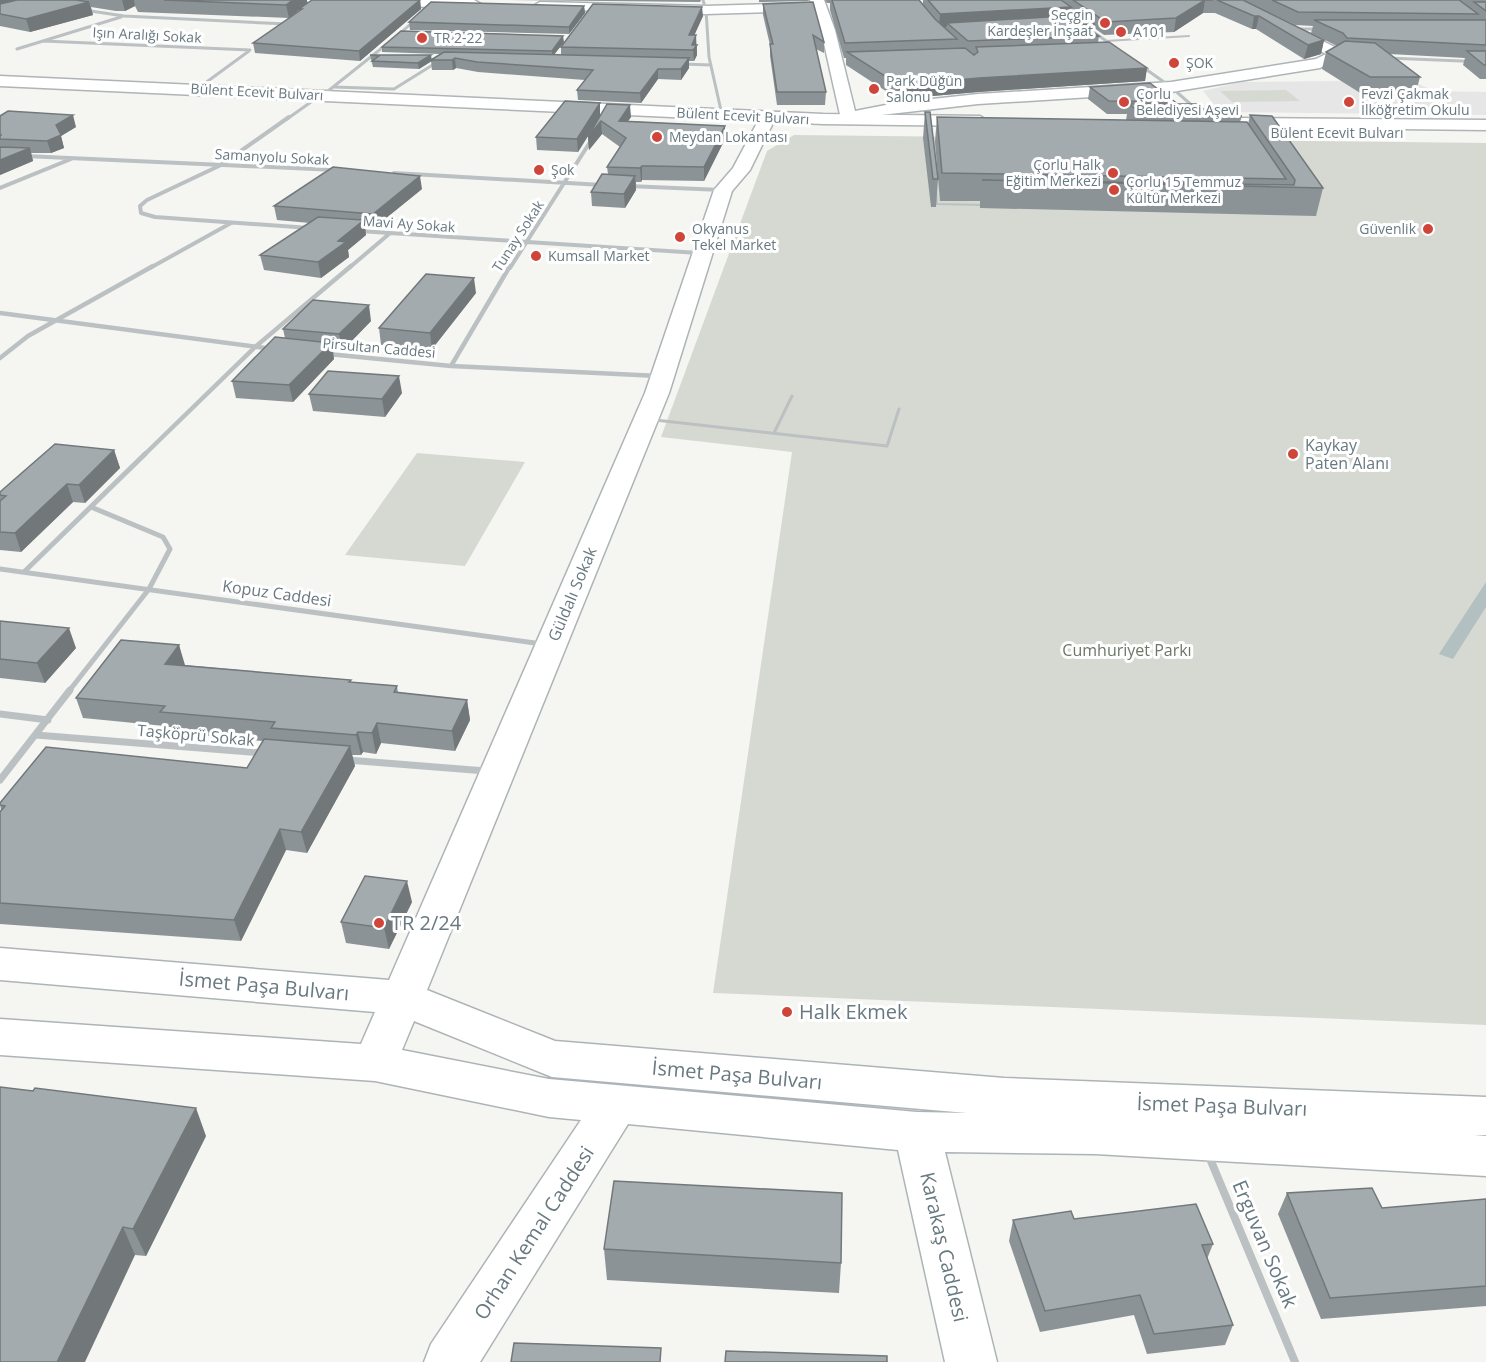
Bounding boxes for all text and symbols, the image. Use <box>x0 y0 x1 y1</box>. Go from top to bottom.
place label: Seçgin Kardeşler İnşaat <box>987 5 1093 40</box>
marker: Seçgin Kardeşler İnşaat <box>1098 16 1112 30</box>
street label: Işın Aralığı Sokak <box>92 22 203 47</box>
place label: A101 <box>1133 22 1166 41</box>
marker: A101 <box>1114 25 1128 39</box>
place label: TR 2-22 <box>434 28 483 47</box>
marker: TR 2-22 <box>415 31 429 45</box>
place label: ŞOK <box>1186 53 1214 72</box>
marker: ŞOK <box>1167 56 1181 70</box>
place label: Park Düğün Salonu <box>886 71 962 106</box>
street label: Bülent Ecevit Bulvarı <box>190 79 324 104</box>
marker: Park Düğün Salonu <box>867 82 881 96</box>
place label: Çorlu Belediyesi Aşevi <box>1136 84 1239 119</box>
place label: Fevzi Çakmak İlköğretim Okulu <box>1361 84 1469 119</box>
marker: Çorlu Belediyesi Aşevi <box>1117 95 1131 109</box>
marker: Fevzi Çakmak İlköğretim Okulu <box>1342 95 1356 109</box>
street label: Bülent Ecevit Bulvarı <box>676 103 810 128</box>
street label: Bülent Ecevit Bulvarı <box>1271 123 1403 142</box>
place label: Meydan Lokantası <box>669 127 787 146</box>
marker: Meydan Lokantası <box>650 130 664 144</box>
street label: Samanyolu Sokak <box>214 144 330 169</box>
place label: Çorlu Halk Eğitim Merkezi <box>1005 155 1102 190</box>
place label: Şok <box>551 160 575 179</box>
marker: Şok <box>532 163 546 177</box>
marker: Çorlu Halk Eğitim Merkezi <box>1106 166 1120 180</box>
place label: Çorlu 15 Temmuz Kültür Merkezi <box>1126 172 1241 207</box>
marker: Çorlu 15 Temmuz Kültür Merkezi <box>1107 183 1121 197</box>
street label: Tunay Sokak <box>487 196 548 275</box>
street label: Mavi Ay Sokak <box>362 211 457 236</box>
place label: Okyanus Tekel Market <box>692 219 776 254</box>
place label: Güvenlik <box>1359 219 1417 238</box>
marker: Güvenlik <box>1421 222 1435 236</box>
marker: Okyanus Tekel Market <box>673 230 687 244</box>
place label: Kumsall Market <box>548 246 650 265</box>
marker: Kumsall Market <box>529 249 543 263</box>
street label: Pirsultan Caddesi <box>322 333 436 362</box>
place label: Kaykay Paten Alanı <box>1305 434 1389 474</box>
marker: Kaykay Paten Alanı <box>1286 447 1300 461</box>
street label: Güldalı Sokak <box>542 543 602 645</box>
street label: Kopuz Caddesi <box>221 574 333 612</box>
park label: Cumhuriyet Parkı <box>1062 639 1192 661</box>
street label: Taşköprü Sokak <box>136 719 256 751</box>
place label: TR 2/24 <box>391 909 462 936</box>
marker: TR 2/24 <box>372 916 386 930</box>
street label: İsmet Paşa Bulvarı <box>178 965 350 1006</box>
place label: Halk Ekmek <box>799 998 908 1025</box>
marker: Halk Ekmek <box>780 1005 794 1019</box>
street label: İsmet Paşa Bulvarı <box>651 1054 823 1095</box>
street label: İsmet Paşa Bulvarı <box>1136 1089 1308 1122</box>
street label: Orhan Kemal Caddesi <box>467 1141 600 1325</box>
street label: Karakaş Caddesi <box>914 1169 975 1324</box>
street label: Erguvan Sokak <box>1226 1176 1305 1312</box>

